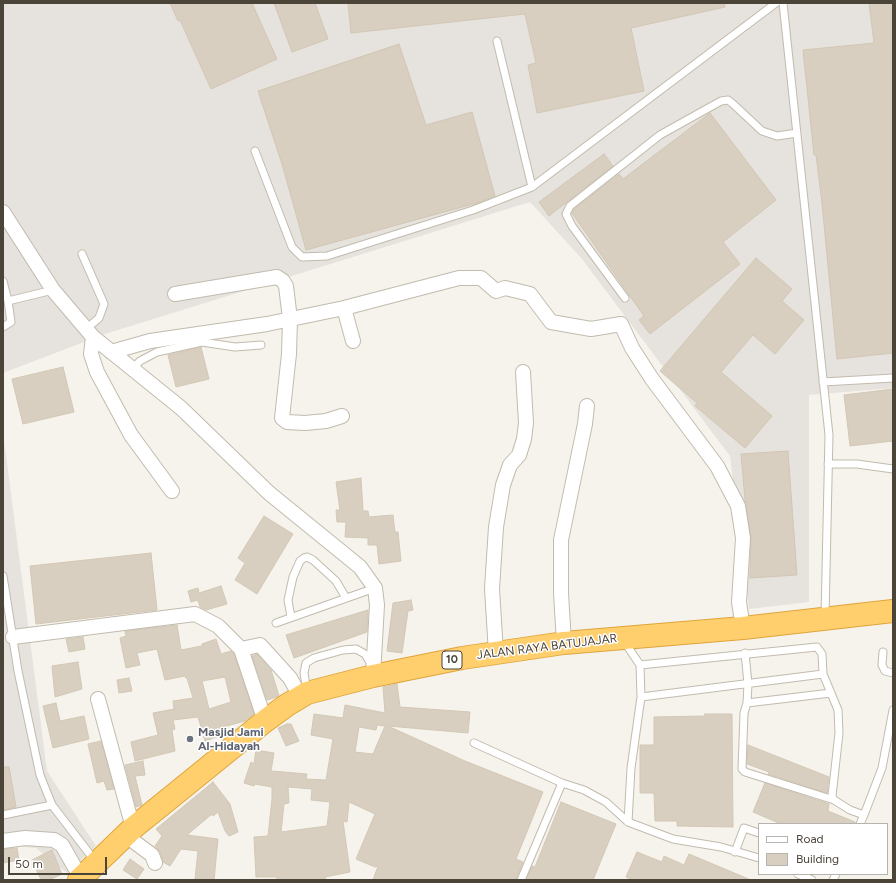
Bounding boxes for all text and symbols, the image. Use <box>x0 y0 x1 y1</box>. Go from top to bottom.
street label: JALAN RAYA BATUJAJAR <box>476 631 618 663</box>
road number: 10 <box>442 651 462 669</box>
place label: Masjid Jami Al-Hidayah <box>198 725 264 753</box>
marker: Masjid Jami Al-Hidayah <box>185 734 195 744</box>
legend <box>758 823 888 875</box>
text: Road <box>796 832 824 846</box>
scale bar <box>10 849 109 875</box>
text: Building <box>796 852 839 866</box>
text: 50 m <box>15 857 43 871</box>

